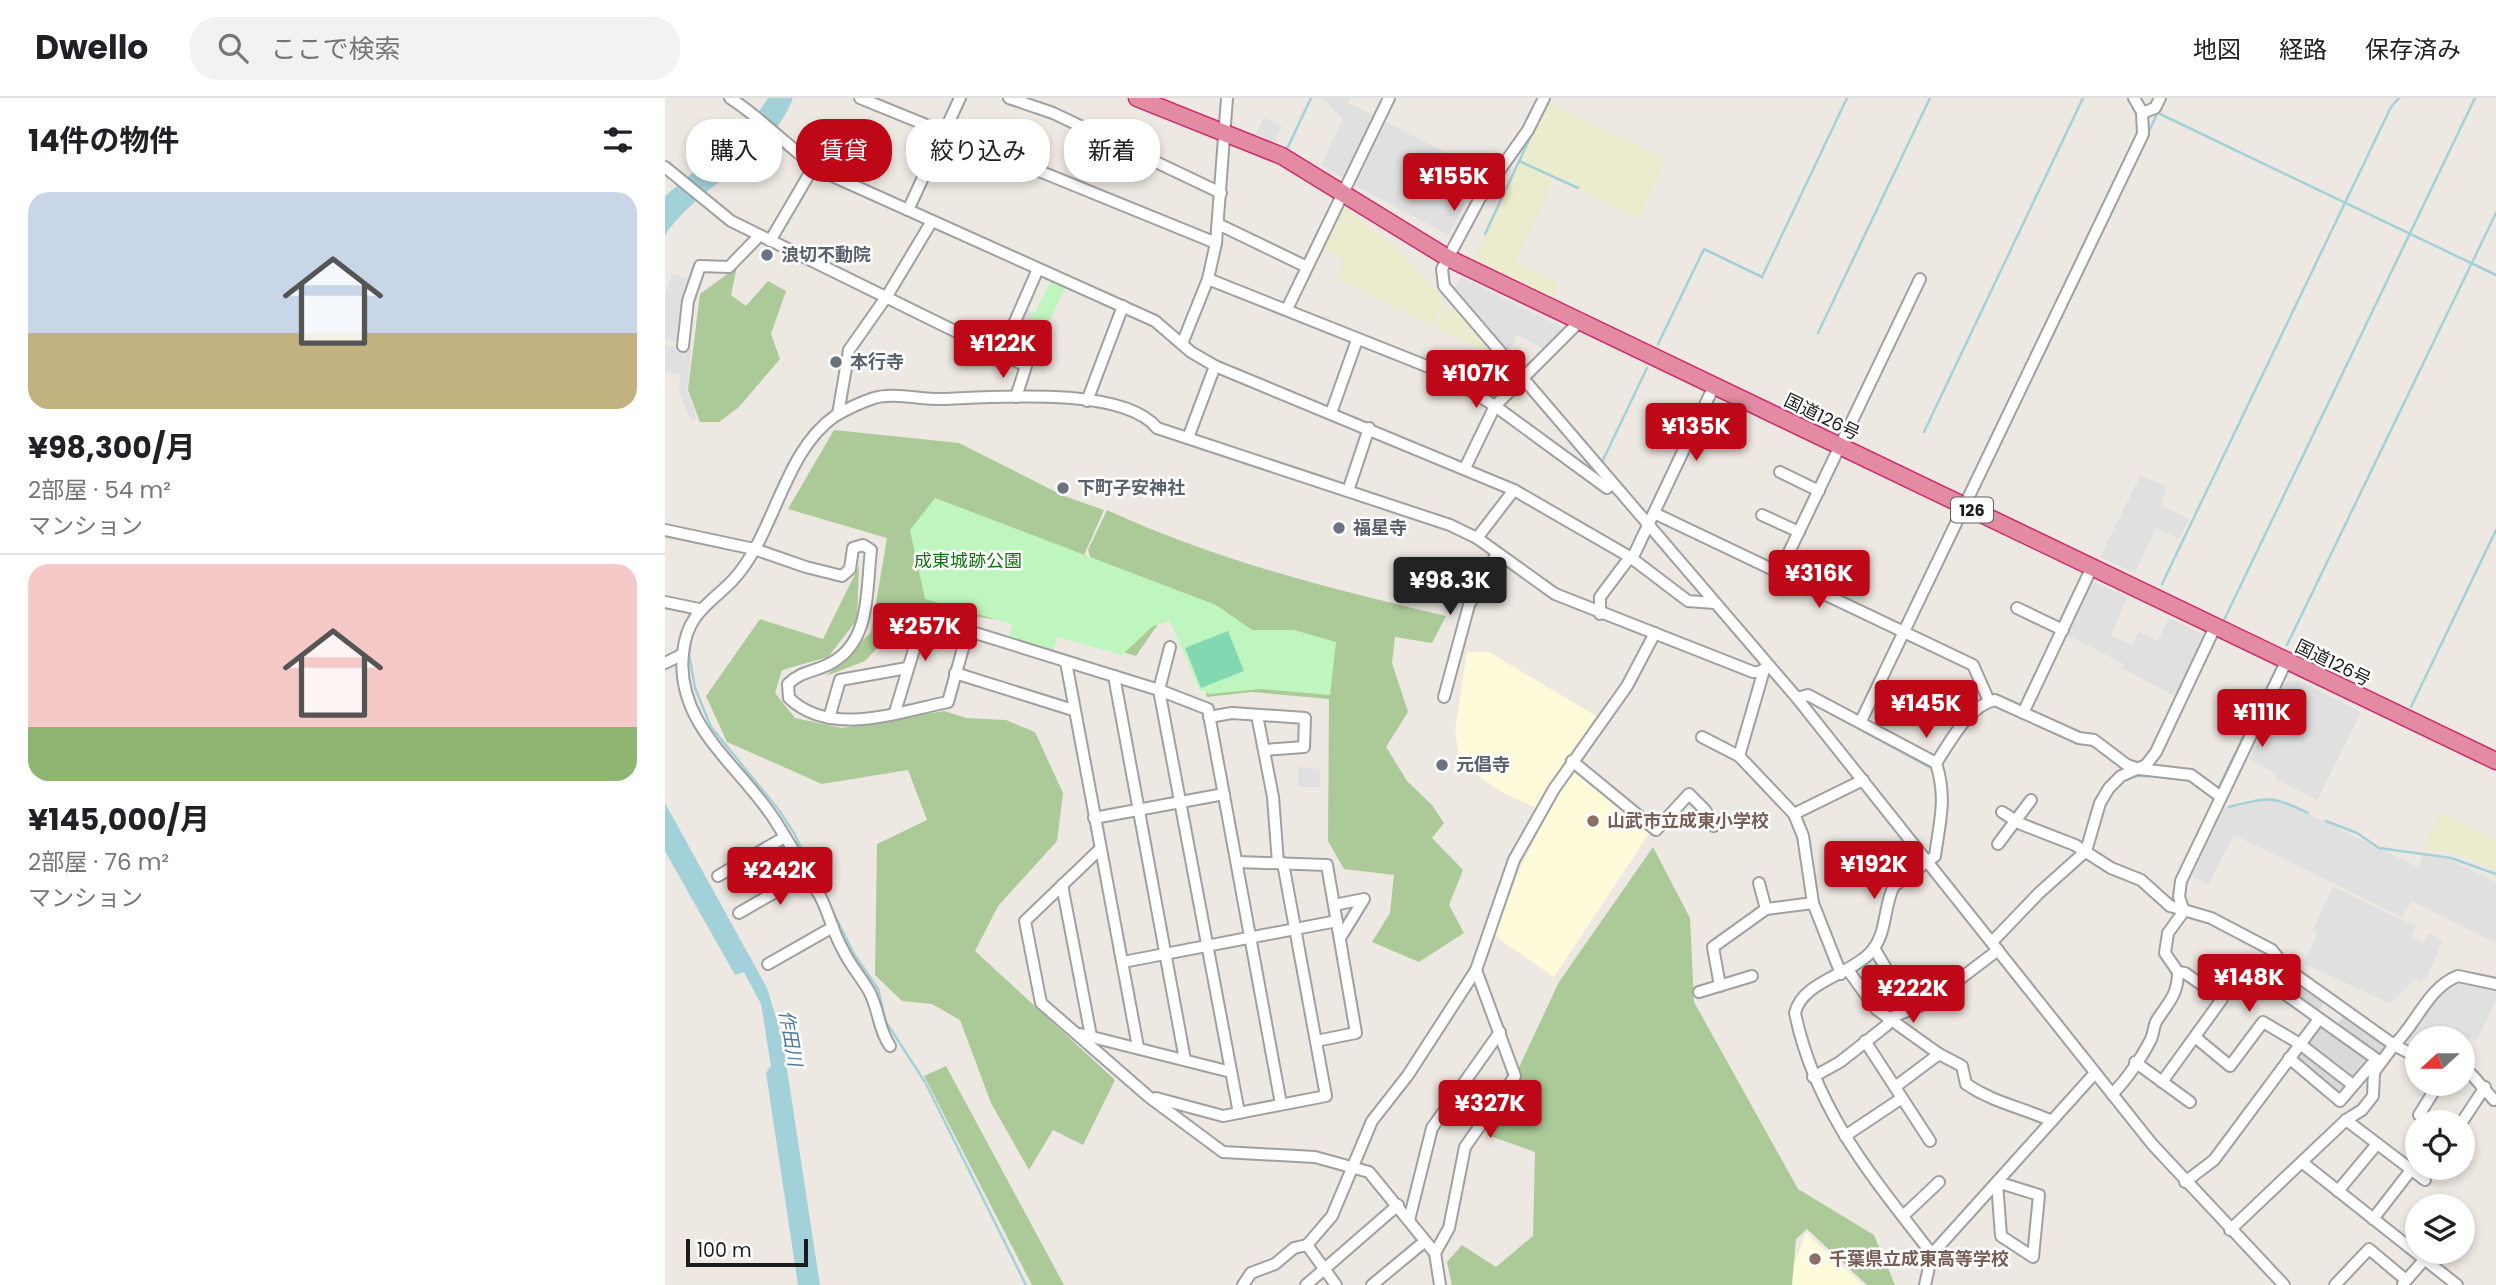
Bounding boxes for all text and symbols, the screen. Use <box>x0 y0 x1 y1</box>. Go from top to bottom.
search box <box>190 17 680 80</box>
text: Dwello <box>35 24 148 71</box>
icon: search <box>214 29 252 67</box>
text: ここで検索 <box>270 31 400 67</box>
text: 地図 <box>2193 33 2241 66</box>
text: 経路 <box>2279 33 2327 66</box>
text: 保存済み <box>2365 33 2461 66</box>
text: 14件の物件 <box>28 119 180 162</box>
chip: 購入 <box>686 119 782 182</box>
chip: 賃貸 <box>796 119 892 182</box>
chip: 絞り込み <box>906 119 1050 182</box>
chip: 新着 <box>1064 119 1160 182</box>
icon: filters <box>599 121 637 159</box>
pin: ¥155K <box>1405 153 1503 213</box>
text: ¥155K <box>1419 160 1489 192</box>
icon: home <box>270 238 396 364</box>
place label: 浪切不動院 <box>781 242 871 267</box>
marker: 浪切不動院 <box>759 247 775 263</box>
pin: ¥122K <box>954 320 1052 380</box>
text: ¥122K <box>970 327 1036 359</box>
place label: 本行寺 <box>850 349 904 374</box>
pin: ¥107K <box>1427 350 1525 410</box>
marker: 本行寺 <box>828 354 844 370</box>
text: ¥107K <box>1442 357 1510 389</box>
street label: 国道126号 <box>1780 387 1864 446</box>
pin: ¥135K <box>1647 404 1745 463</box>
text: ¥135K <box>1662 410 1730 442</box>
text: ¥98,300/月 <box>28 426 196 469</box>
text: 2部屋 · 54 m² <box>28 474 171 506</box>
place label: 下町子安神社 <box>1077 475 1185 500</box>
marker: 下町子安神社 <box>1055 480 1071 496</box>
road number: 126 <box>1951 498 1993 522</box>
text: マンション <box>28 510 143 542</box>
place label: 福星寺 <box>1353 515 1407 540</box>
marker: 福星寺 <box>1331 520 1347 536</box>
park label: 成東城跡公園 <box>914 548 1022 573</box>
pin: ¥316K <box>1770 550 1868 610</box>
text: ¥316K <box>1785 557 1853 589</box>
pin: ¥98.3K <box>1393 558 1507 617</box>
text: ¥98.3K <box>1410 564 1490 596</box>
pin: ¥257K <box>876 603 974 663</box>
icon: home <box>270 610 396 736</box>
text: ¥257K <box>889 610 961 642</box>
street label: 国道126号 <box>2291 633 2375 692</box>
pin: ¥145K <box>1877 680 1975 740</box>
text: ¥145K <box>1891 687 1961 719</box>
pin: ¥111K <box>2213 690 2311 749</box>
text: ¥111K <box>2233 696 2291 728</box>
place label: 元倡寺 <box>1456 752 1510 777</box>
marker: 元倡寺 <box>1434 757 1450 773</box>
text: ¥145,000/月 <box>28 798 210 841</box>
place label: 山武市立成東小学校 <box>1607 808 1769 833</box>
marker: 山武市立成東小学校 <box>1585 813 1601 829</box>
pin: ¥192K <box>1825 842 1923 901</box>
text: 2部屋 · 76 m² <box>28 846 169 878</box>
pin: ¥242K <box>731 848 829 907</box>
text: ¥192K <box>1840 848 1908 880</box>
text: ¥242K <box>743 854 817 886</box>
text: マンション <box>28 882 143 914</box>
pin: ¥148K <box>2200 954 2298 1014</box>
text: ¥148K <box>2214 961 2284 993</box>
pin: ¥222K <box>1864 965 1962 1025</box>
text: ¥222K <box>1878 972 1948 1004</box>
water label: 作田川 <box>772 1008 809 1070</box>
north arrow <box>2405 1026 2475 1096</box>
map controls <box>2405 1026 2475 1264</box>
pin: ¥327K <box>1441 1080 1539 1140</box>
text: ¥327K <box>1455 1087 1525 1119</box>
button: locate <box>2405 1110 2475 1180</box>
button: layers <box>2405 1194 2475 1264</box>
scale bar <box>686 1236 809 1268</box>
text: 100 m <box>697 1237 752 1264</box>
place label: 千葉県立成東高等学校 <box>1829 1246 2009 1271</box>
marker: 千葉県立成東高等学校 <box>1807 1251 1823 1267</box>

